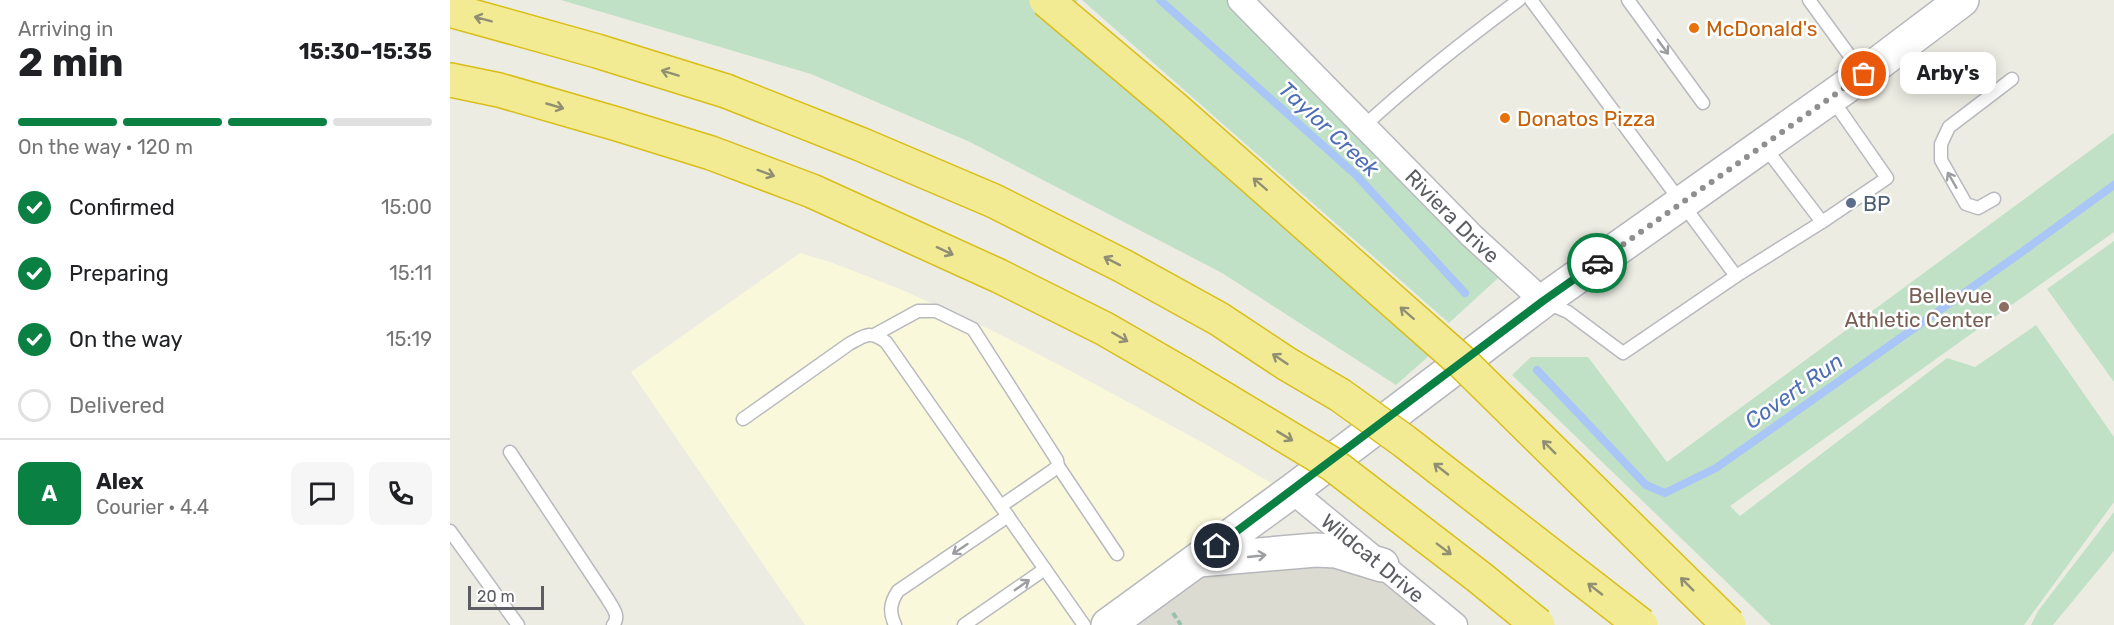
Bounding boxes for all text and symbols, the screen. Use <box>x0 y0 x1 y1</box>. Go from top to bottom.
one-way arrow <box>474 13 493 25</box>
place label: McDonald's <box>1706 16 1818 41</box>
text: Arriving in <box>18 17 113 41</box>
marker: McDonald's <box>1687 21 1701 35</box>
text: 15:30–15:35 <box>299 38 432 65</box>
one-way arrow <box>1657 39 1669 55</box>
text: 2 min <box>18 40 124 86</box>
pin <box>1838 48 1889 99</box>
callout: Arby's <box>1900 53 1996 95</box>
icon: bag <box>1847 57 1880 90</box>
text: Arby's <box>1916 61 1980 85</box>
one-way arrow <box>661 67 680 78</box>
water label: Taylor Creek <box>1273 76 1385 183</box>
one-way arrow <box>545 101 564 112</box>
place label: Donatos Pizza <box>1517 106 1655 131</box>
marker: Donatos Pizza <box>1498 111 1512 125</box>
text: On the way · 120 m <box>18 135 193 159</box>
street label: Riviera Drive <box>1401 164 1505 268</box>
one-way arrow <box>756 169 775 180</box>
one-way arrow <box>1946 172 1958 189</box>
one-way arrow <box>1253 177 1268 191</box>
icon: check <box>18 191 51 224</box>
place label: BP <box>1863 191 1891 216</box>
text: Confirmed <box>69 194 175 221</box>
text: 15:00 <box>381 195 432 219</box>
marker: BP <box>1844 196 1858 210</box>
courier <box>1567 233 1627 293</box>
one-way arrow <box>935 245 953 257</box>
icon: car <box>1581 247 1614 280</box>
one-way arrow <box>1103 254 1121 266</box>
icon: check <box>18 257 51 290</box>
text: Preparing <box>69 260 169 287</box>
text: 15:11 <box>389 261 432 285</box>
place label: Bellevue Athletic Center <box>1844 283 1992 332</box>
marker: Bellevue Athletic Center <box>1997 300 2011 314</box>
one-way arrow <box>1400 306 1415 320</box>
icon: check <box>18 323 51 356</box>
text: On the way <box>69 326 183 353</box>
text: 15:19 <box>386 327 432 351</box>
one-way arrow <box>1111 331 1128 343</box>
water label: Covert Run <box>1740 347 1848 435</box>
one-way arrow <box>1272 353 1289 365</box>
text: Delivered <box>69 392 165 419</box>
one-way arrow <box>1276 430 1293 442</box>
one-way arrow <box>1541 439 1556 454</box>
button: chat <box>291 462 354 525</box>
button: phone <box>369 462 432 525</box>
one-way arrow <box>1433 463 1449 476</box>
text: Alex <box>96 468 144 495</box>
text: A <box>42 480 57 507</box>
text: Courier · 4.4 <box>96 495 209 519</box>
street label: Wildcat Drive <box>1316 508 1430 608</box>
pin <box>1191 520 1242 571</box>
icon: home <box>1200 529 1233 562</box>
one-way arrow <box>951 542 968 555</box>
one-way arrow <box>1435 543 1451 556</box>
one-way arrow <box>1247 550 1267 561</box>
one-way arrow <box>1680 577 1695 591</box>
one-way arrow <box>1013 579 1029 591</box>
one-way arrow <box>1587 582 1603 595</box>
scale bar <box>468 583 544 610</box>
text: 20 m <box>477 587 515 606</box>

